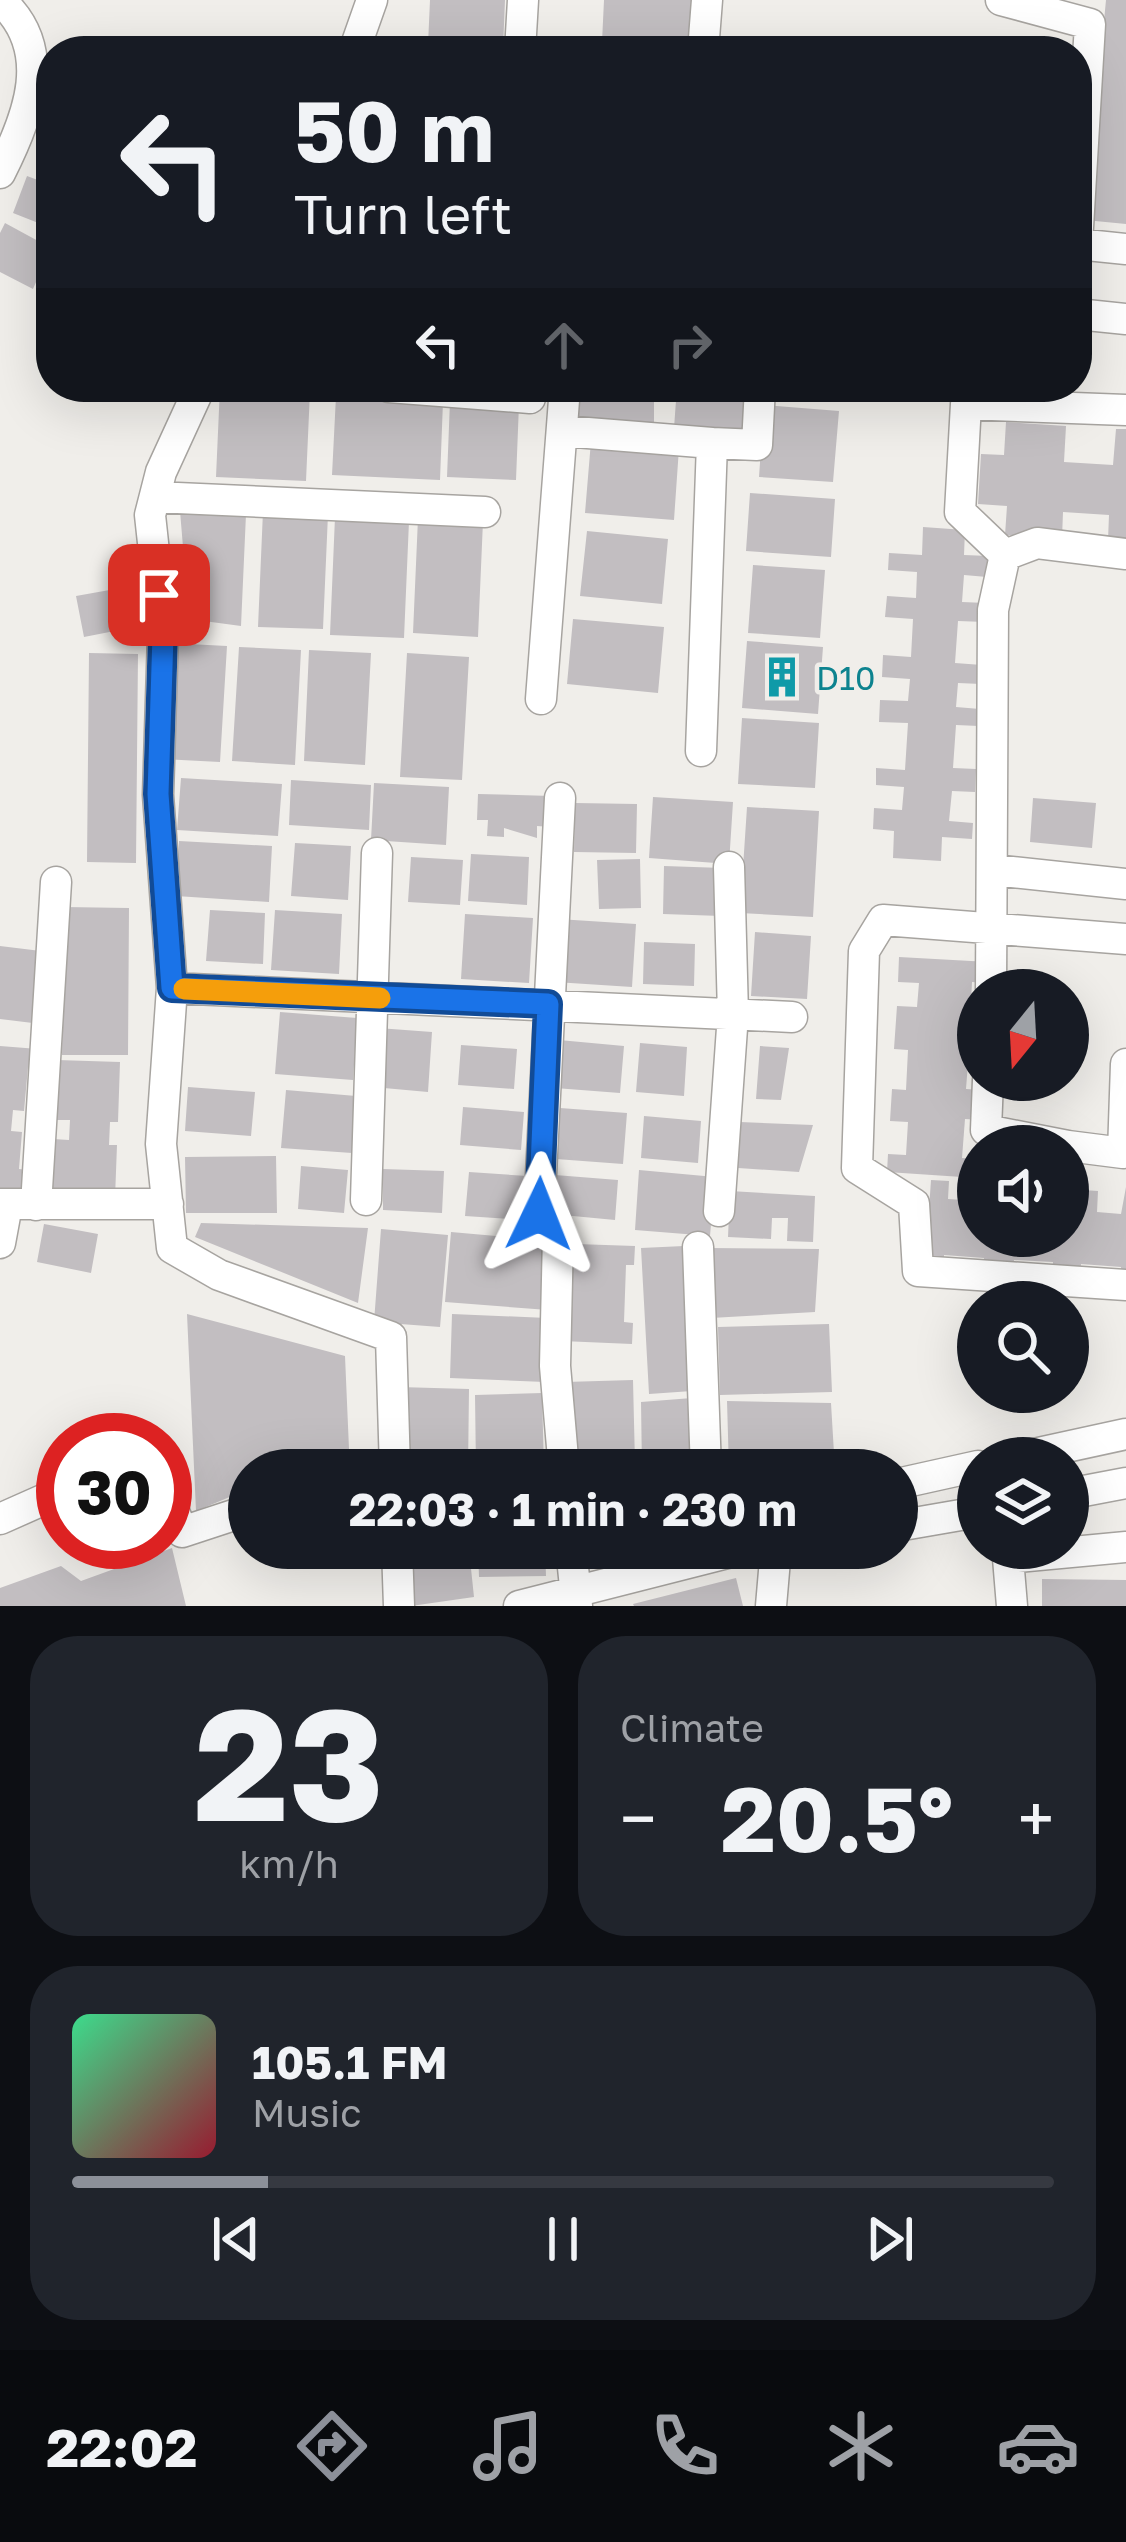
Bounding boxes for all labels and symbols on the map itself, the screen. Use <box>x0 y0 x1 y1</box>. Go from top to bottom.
pin <box>108 544 210 646</box>
building icon: D10 <box>759 654 805 700</box>
place label: D10 <box>816 658 876 697</box>
north arrow <box>957 969 1089 1101</box>
position arrow <box>476 1151 602 1277</box>
speed limit sign: 30 <box>36 1413 192 1569</box>

